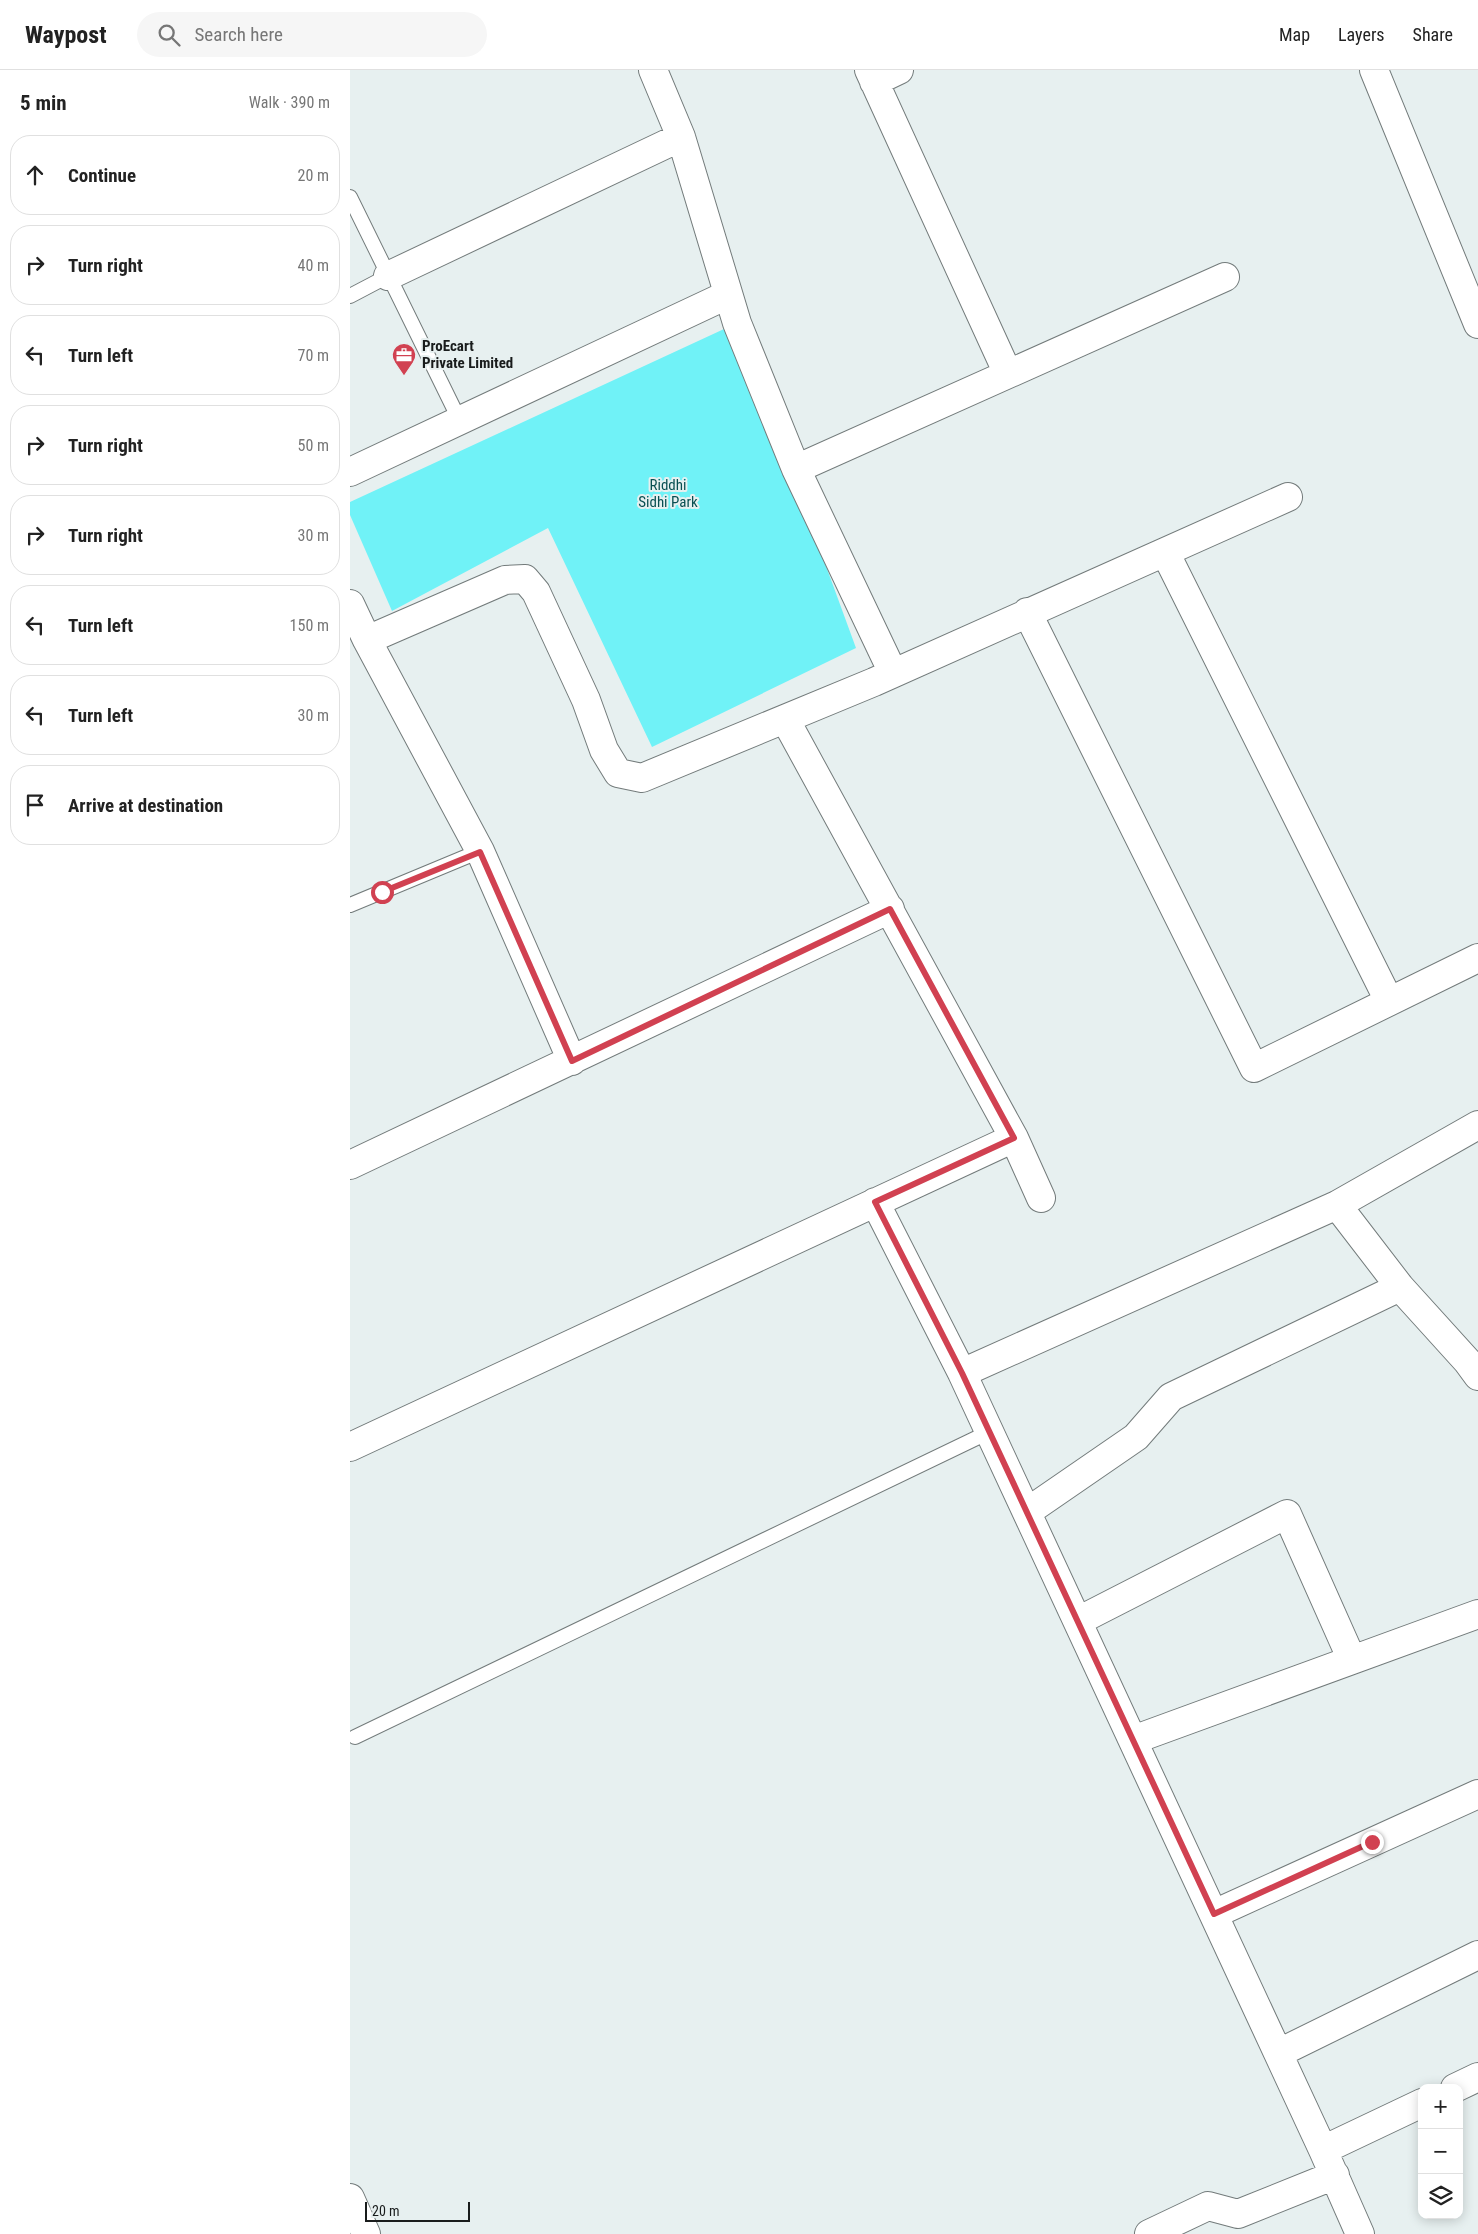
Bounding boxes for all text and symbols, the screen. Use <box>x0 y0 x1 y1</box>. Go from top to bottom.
search box <box>137 12 487 57</box>
text: Waypost <box>25 21 107 49</box>
icon: search <box>155 21 183 49</box>
text: Search here <box>195 23 283 46</box>
text: Map <box>1279 24 1310 45</box>
text: Layers <box>1338 24 1385 45</box>
text: Share <box>1413 24 1453 45</box>
text: 5 min <box>20 91 67 115</box>
text: Walk · 390 m <box>249 93 330 112</box>
icon: ahead <box>21 161 49 189</box>
text: Continue <box>68 164 136 187</box>
text: 20 m <box>297 166 329 185</box>
icon: right <box>21 251 49 279</box>
text: Turn right <box>68 254 143 277</box>
text: 40 m <box>297 256 329 275</box>
place label: ProEcart Private Limited <box>422 337 513 372</box>
icon: left <box>21 341 49 369</box>
office icon: ProEcart Private Limited <box>391 342 417 376</box>
text: Turn left <box>68 344 133 367</box>
text: 70 m <box>297 346 329 365</box>
icon: right <box>21 431 49 459</box>
text: Turn right <box>68 434 143 457</box>
text: 50 m <box>297 436 329 455</box>
park label: Riddhi Sidhi Park <box>638 476 698 511</box>
icon: right <box>21 521 49 549</box>
text: Turn right <box>68 524 143 547</box>
text: 30 m <box>297 526 329 545</box>
icon: left <box>21 611 49 639</box>
text: Turn left <box>68 614 133 637</box>
text: 150 m <box>290 616 329 635</box>
icon: left <box>21 701 49 729</box>
text: Turn left <box>68 704 133 727</box>
text: 30 m <box>297 706 329 725</box>
icon: arrive <box>21 791 49 819</box>
text: Arrive at destination <box>68 794 223 817</box>
route start <box>371 881 394 904</box>
route end <box>1361 1831 1384 1854</box>
map controls <box>1418 2084 1463 2219</box>
button: + <box>1418 2084 1463 2129</box>
button: − <box>1418 2129 1463 2174</box>
button: layers <box>1418 2174 1463 2219</box>
scale bar <box>365 2199 470 2222</box>
text: 20 m <box>372 2203 400 2219</box>

